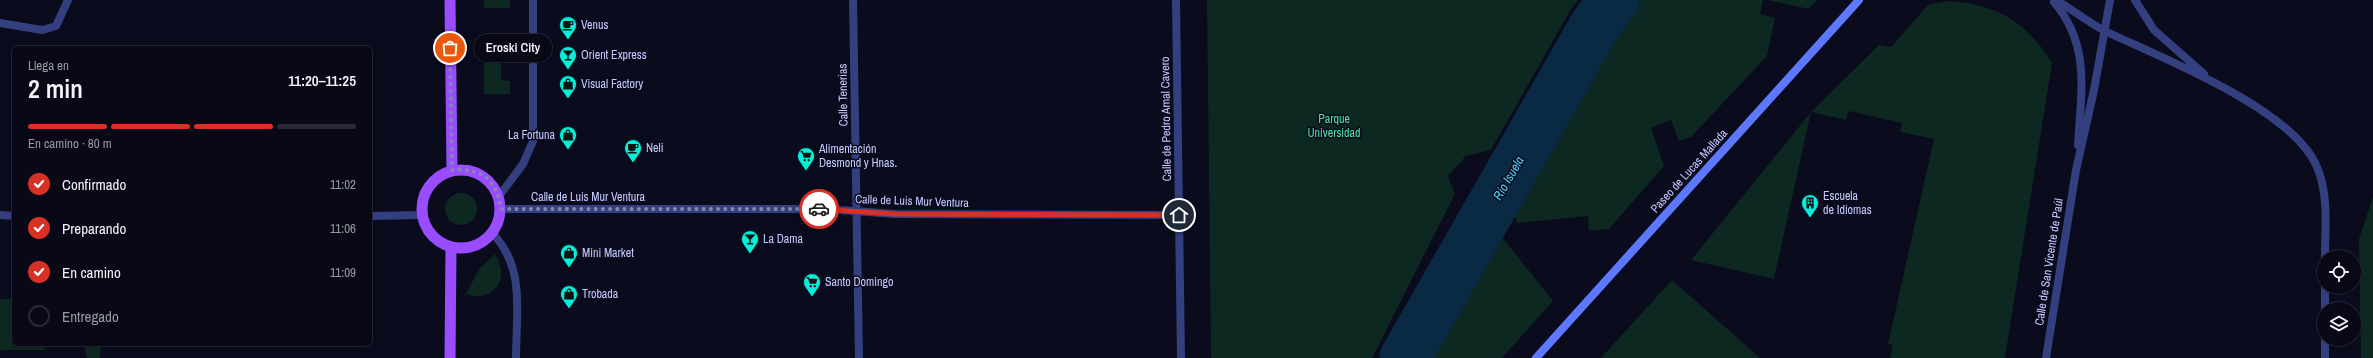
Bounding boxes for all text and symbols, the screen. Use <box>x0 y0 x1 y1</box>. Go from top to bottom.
cafe icon: Venus <box>558 15 578 40</box>
place label: Venus <box>581 17 608 33</box>
pin <box>433 31 467 65</box>
callout: Eroski City <box>474 34 552 62</box>
icon: bag <box>439 37 461 59</box>
text: Eroski City <box>486 39 540 56</box>
bar icon: Orient Express <box>558 45 578 70</box>
place label: Orient Express <box>581 47 647 63</box>
text: Llega en <box>28 57 69 74</box>
street label: Calle de Pedro Arnal Cavero <box>1157 57 1175 181</box>
street label: Calle Tenerias <box>834 63 852 127</box>
text: 11:20–11:25 <box>288 70 356 91</box>
text: 2 min <box>28 71 83 106</box>
shop icon: Visual Factory <box>558 74 578 99</box>
place label: Visual Factory <box>581 76 643 92</box>
park label: Parque Universidad <box>1307 111 1361 141</box>
shop icon: La Fortuna <box>558 125 578 150</box>
street label: Paseo de Lucas Mallada <box>1647 125 1731 216</box>
place label: La Fortuna <box>508 127 556 143</box>
text: En camino · 80 m <box>28 135 112 152</box>
cafe icon: Neli <box>623 138 643 163</box>
place label: Neli <box>646 140 664 156</box>
place label: Alimentación Desmond y Hnas. <box>818 141 897 171</box>
supermarket icon: Alimentación Desmond y Hnas. <box>796 146 816 171</box>
water label: Río Isuela <box>1489 153 1528 203</box>
icon: check <box>28 173 50 195</box>
text: Confirmado <box>62 174 126 195</box>
text: 11:02 <box>330 176 356 193</box>
place label: Escuela de Idiomas <box>1823 188 1872 218</box>
street label: Calle de Luis Mur Ventura <box>531 189 645 205</box>
courier <box>799 189 839 229</box>
street label: Calle de Luis Mur Ventura <box>855 191 970 211</box>
building icon: Escuela de Idiomas <box>1800 193 1820 218</box>
street label: Calle de San Vicente de Paúl <box>2031 197 2067 327</box>
icon: car <box>808 198 830 220</box>
pin <box>1162 198 1196 232</box>
icon: home <box>1168 204 1190 226</box>
icon: check <box>28 217 50 239</box>
text: Preparando <box>62 218 126 239</box>
text: 11:06 <box>330 220 356 237</box>
bar icon: La Dama <box>740 229 760 254</box>
place label: La Dama <box>763 231 803 247</box>
shop icon: Mini Market <box>559 243 579 268</box>
place label: Mini Market <box>582 245 634 261</box>
map controls <box>2317 250 2361 346</box>
button: locate <box>2317 250 2361 294</box>
icon: check <box>28 261 50 283</box>
text: En camino <box>62 262 121 283</box>
text: 11:09 <box>330 264 356 281</box>
supermarket icon: Santo Domingo <box>802 272 822 297</box>
place label: Santo Domingo <box>825 274 893 290</box>
shop icon: Trobada <box>559 284 579 309</box>
place label: Trobada <box>582 286 619 302</box>
button: layers <box>2317 302 2361 346</box>
text: Entregado <box>62 306 119 327</box>

